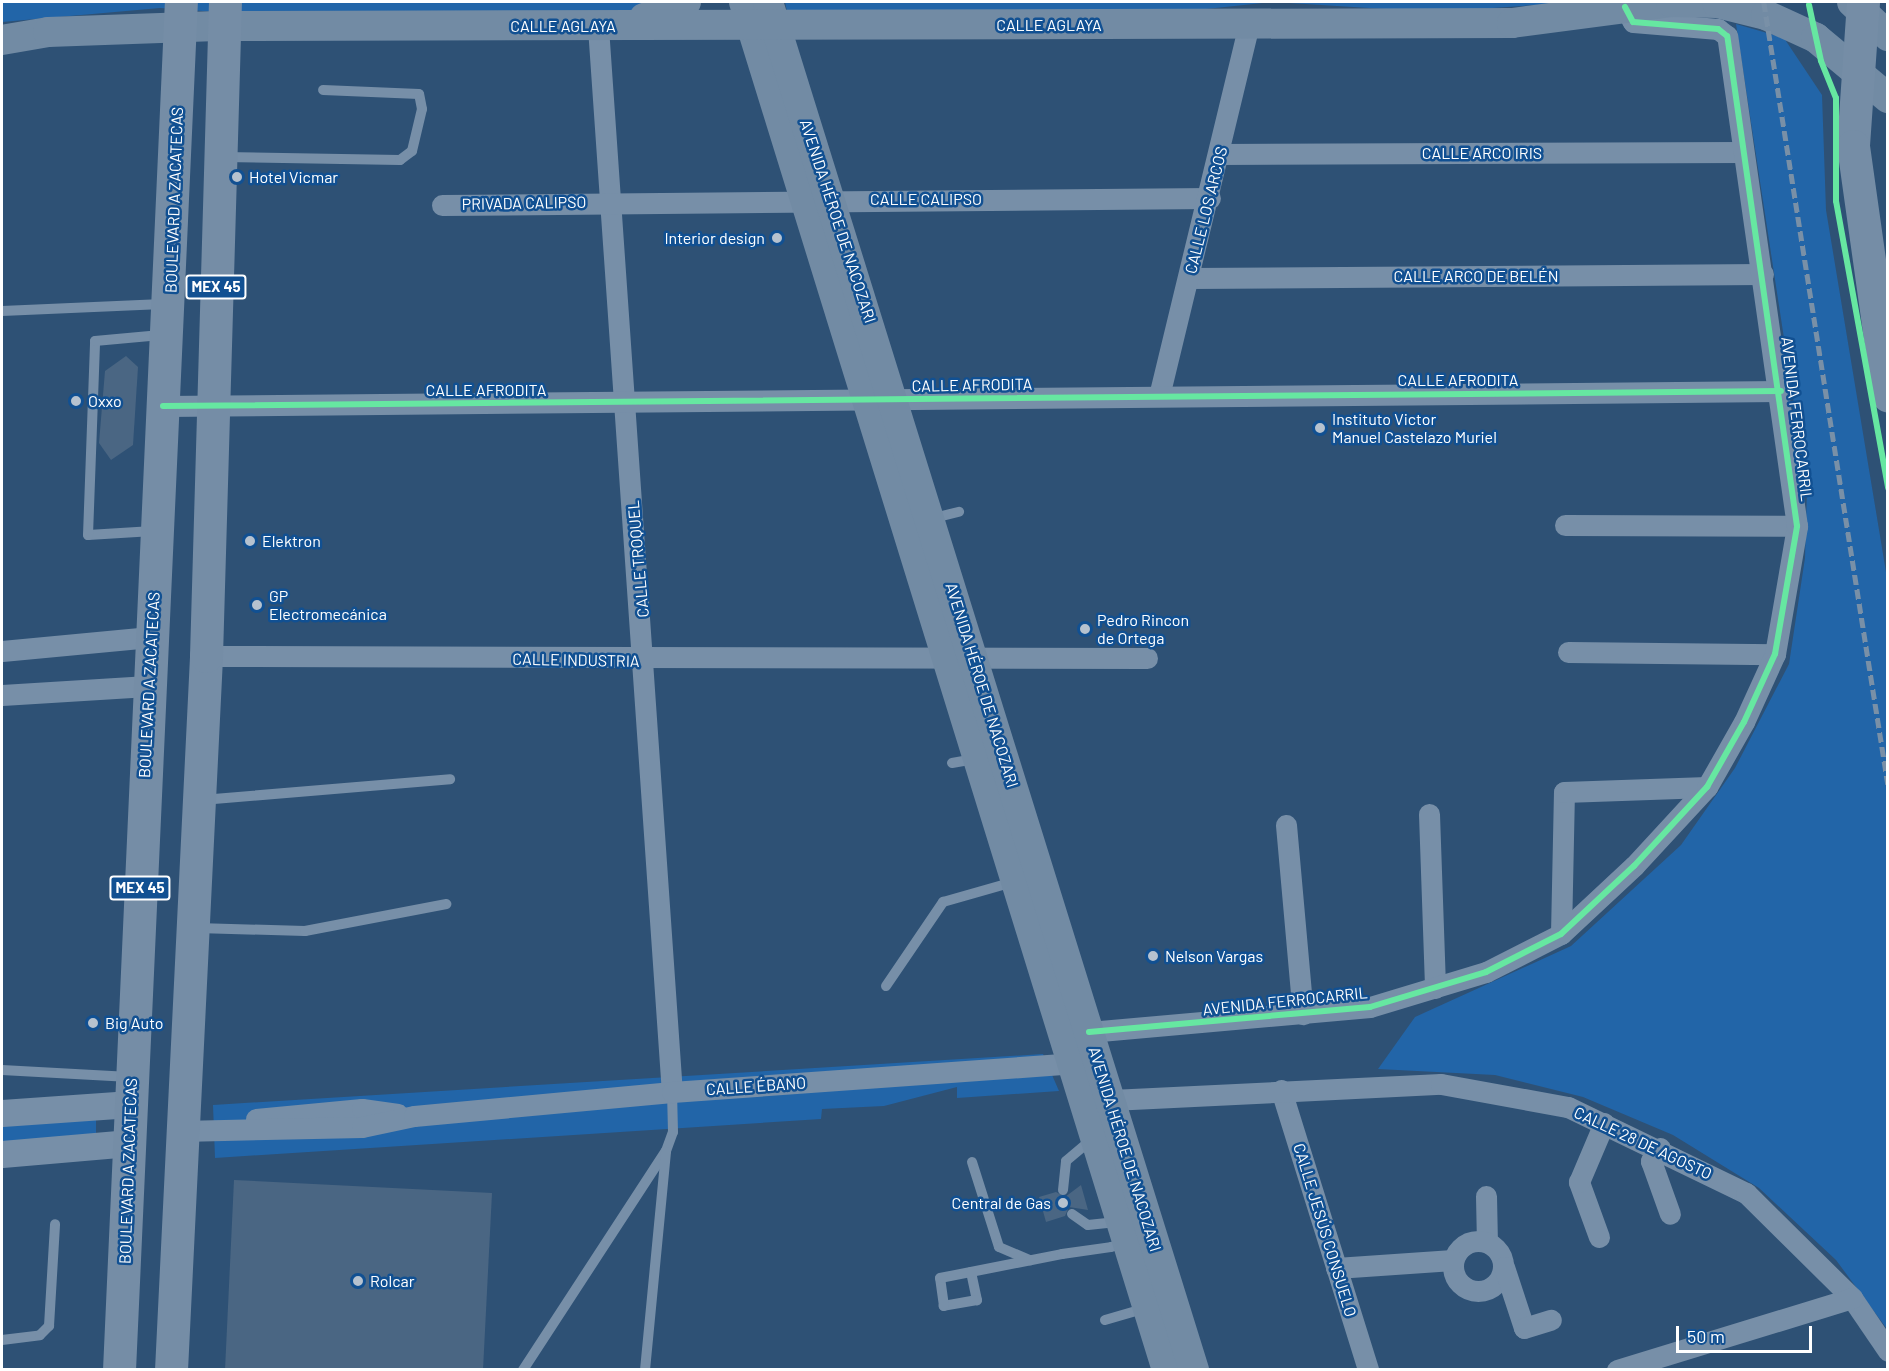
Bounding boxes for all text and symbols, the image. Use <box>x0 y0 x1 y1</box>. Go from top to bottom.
street label: CALLE AGLAYA <box>996 15 1102 35</box>
street label: CALLE AGLAYA <box>510 16 616 36</box>
street label: BOULEVARD A ZACATECAS <box>161 107 187 293</box>
street label: AVENIDA HÉROE DE NACOZARI <box>796 117 880 325</box>
street label: CALLE ARCO IRIS <box>1422 143 1542 163</box>
street label: CALLE LOS ARCOS <box>1181 144 1231 276</box>
place label: Hotel Vicmar <box>249 167 338 187</box>
marker: Hotel Vicmar <box>230 170 244 184</box>
street label: CALLE CALIPSO <box>870 189 982 209</box>
street label: PRIVADA CALIPSO <box>461 192 587 214</box>
place label: Interior design <box>664 228 765 248</box>
marker: Interior design <box>770 231 784 245</box>
street label: CALLE ARCO DE BELÉN <box>1394 266 1558 286</box>
road number: MEX 45 <box>184 275 248 299</box>
street label: AVENIDA FERROCARRIL <box>1777 336 1817 502</box>
street label: CALLE AFRODITA <box>1398 370 1518 390</box>
street label: CALLE AFRODITA <box>911 374 1033 396</box>
street label: CALLE AFRODITA <box>426 380 546 400</box>
place label: Oxxo <box>88 391 122 411</box>
marker: Oxxo <box>69 394 83 408</box>
place label: Instituto Victor Manuel Castelazo Muriel <box>1332 409 1497 447</box>
marker: Instituto Victor Manuel Castelazo Muriel <box>1313 421 1327 435</box>
street label: CALLE TROQUEL <box>623 500 653 618</box>
place label: Elektron <box>262 531 321 551</box>
marker: Elektron <box>243 534 257 548</box>
street label: AVENIDA HÉROE DE NACOZARI <box>942 580 1022 790</box>
place label: GP Electromecánica <box>269 586 387 624</box>
street label: BOULEVARD A ZACATECAS <box>135 591 163 779</box>
marker: GP Electromecánica <box>250 598 264 612</box>
place label: Pedro Rincon de Ortega <box>1097 610 1189 648</box>
marker: Pedro Rincon de Ortega <box>1078 622 1092 636</box>
street label: CALLE INDUSTRIA <box>512 649 640 671</box>
road number: MEX 45 <box>108 876 172 900</box>
place label: Nelson Vargas <box>1165 946 1263 966</box>
marker: Nelson Vargas <box>1146 949 1160 963</box>
street label: AVENIDA FERROCARRIL <box>1202 983 1368 1019</box>
place label: Big Auto <box>105 1013 163 1033</box>
marker: Big Auto <box>86 1016 100 1030</box>
street label: AVENIDA HÉROE DE NACOZARI <box>1085 1044 1165 1254</box>
street label: CALLE ÉBANO <box>705 1073 807 1099</box>
street label: BOULEVARD A ZACATECAS <box>115 1078 141 1264</box>
street label: CALLE 28 DE AGOSTO <box>1571 1103 1715 1183</box>
street label: CALLE JESÚS CONSUELO <box>1289 1141 1361 1319</box>
place label: Central de Gas <box>951 1193 1051 1213</box>
marker: Central de Gas <box>1056 1196 1070 1210</box>
place label: Rolcar <box>370 1271 414 1291</box>
marker: Rolcar <box>351 1274 365 1288</box>
scale bar <box>1679 1314 1816 1352</box>
text: 50 m <box>1687 1325 1725 1347</box>

